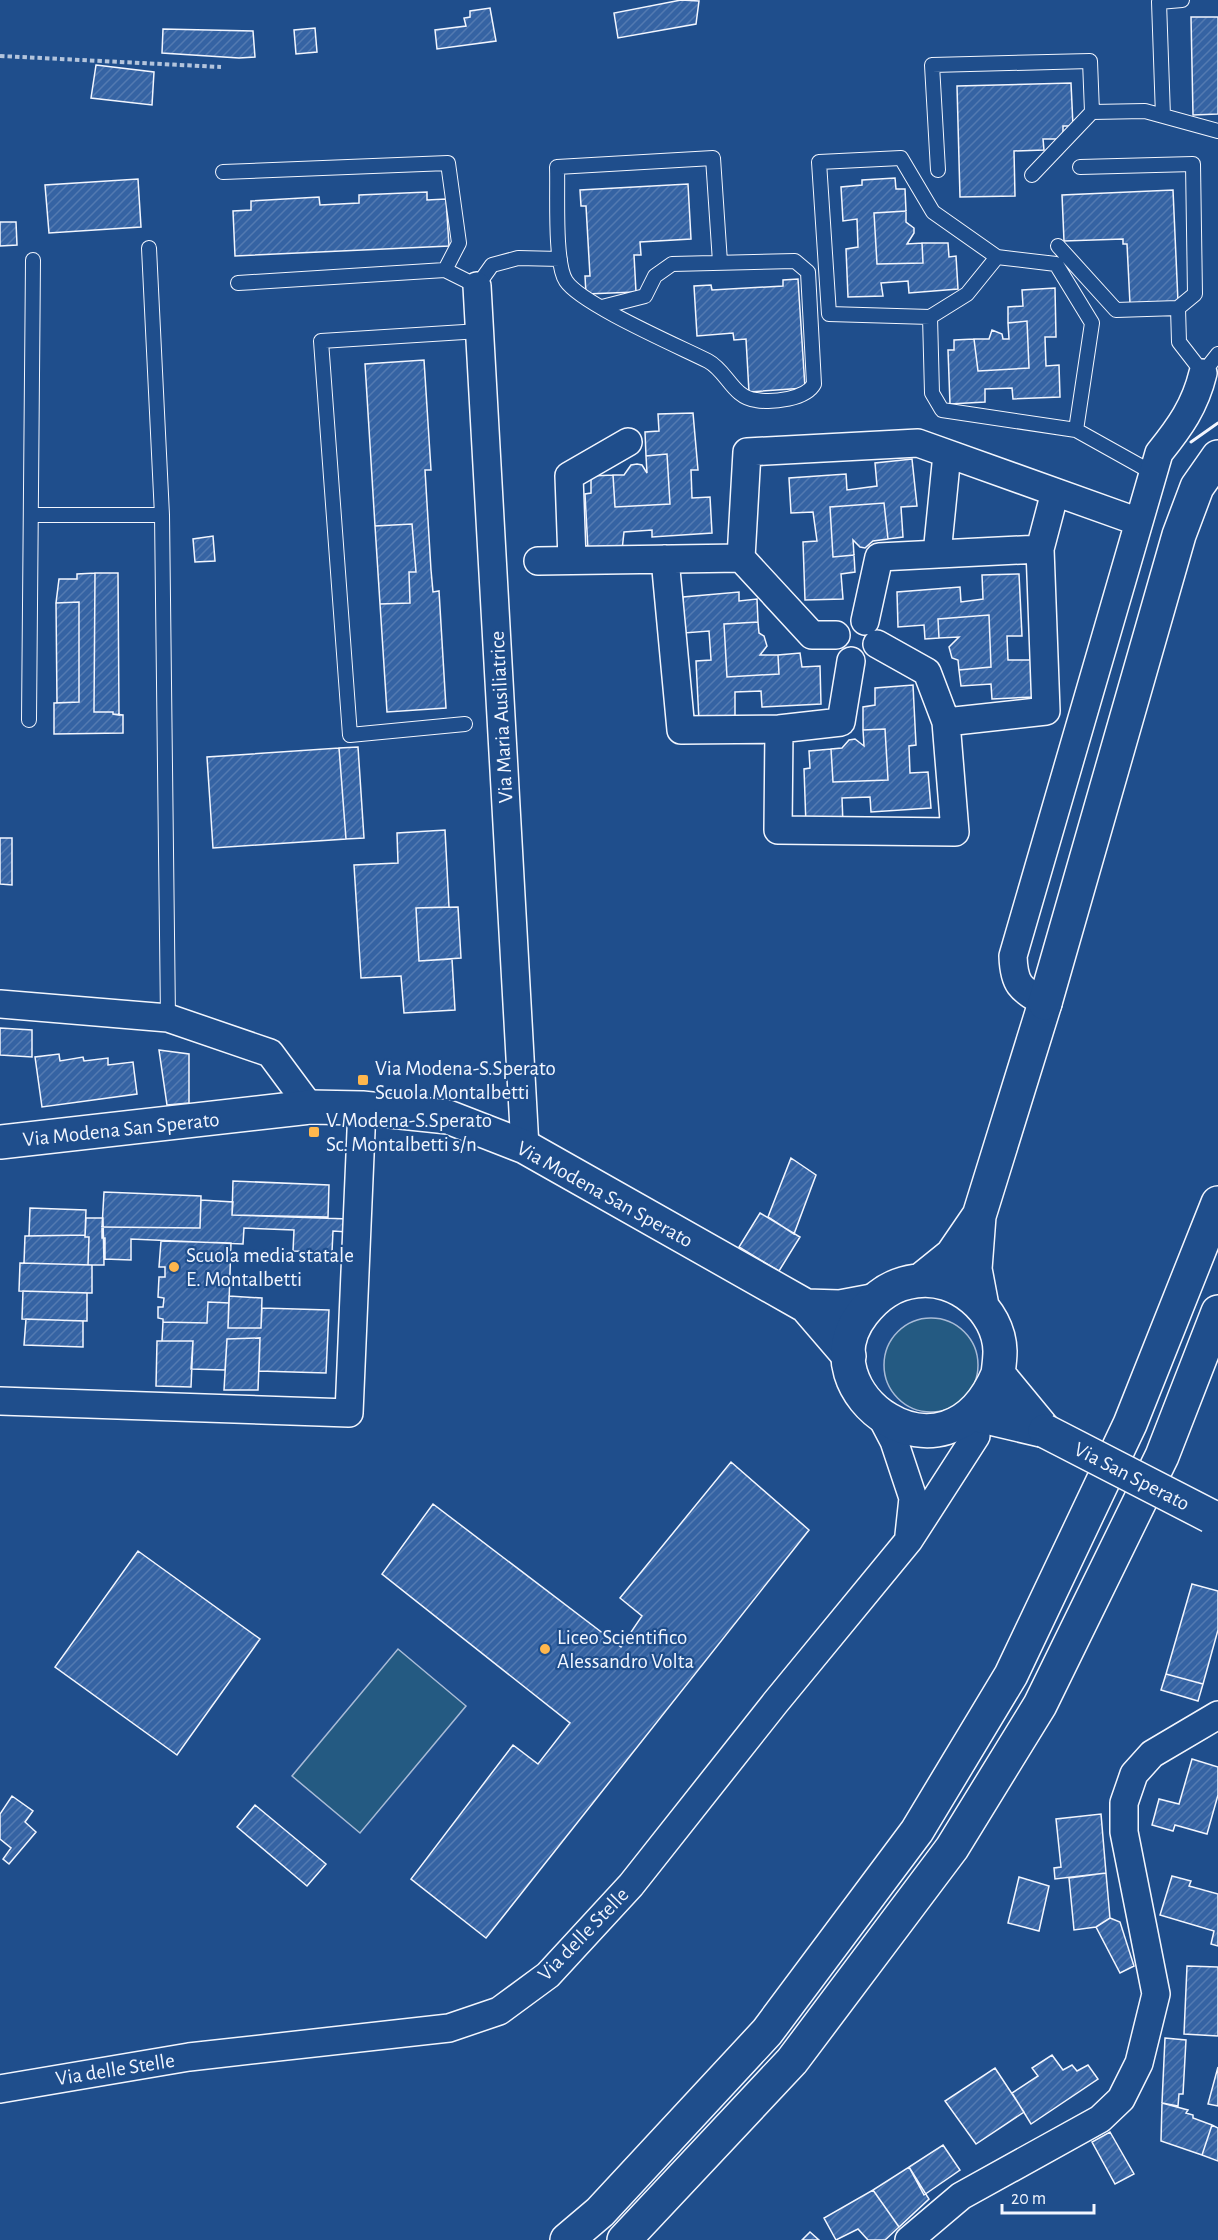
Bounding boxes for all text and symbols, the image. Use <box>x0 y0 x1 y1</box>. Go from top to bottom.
street label: Via Maria Ausiliatrice <box>486 630 517 804</box>
place label: Via Modena-S.Sperato Scuola Montalbetti <box>375 1058 556 1103</box>
marker: Via Modena-S.Sperato Scuola Montalbetti <box>356 1073 370 1087</box>
street label: Via Modena San Sperato <box>22 1109 220 1150</box>
place label: V Modena-S.Sperato Sc. Montalbetti s/n <box>326 1110 492 1155</box>
marker: V Modena-S.Sperato Sc. Montalbetti s/n <box>307 1125 321 1139</box>
street label: Via Modena San Sperato <box>513 1137 696 1252</box>
place label: Scuola media statale E. Montalbetti <box>186 1245 354 1290</box>
marker: Scuola media statale E. Montalbetti <box>167 1260 181 1274</box>
street label: Via San Sperato <box>1071 1438 1193 1515</box>
place label: Liceo Scientifico Alessandro Volta <box>557 1627 694 1672</box>
marker: Liceo Scientifico Alessandro Volta <box>538 1642 552 1656</box>
street label: Via delle Stelle <box>534 1884 633 1985</box>
street label: Via delle Stelle <box>54 2050 176 2089</box>
scale bar <box>1002 2177 1094 2215</box>
text: 20 m <box>1011 2190 1046 2208</box>

